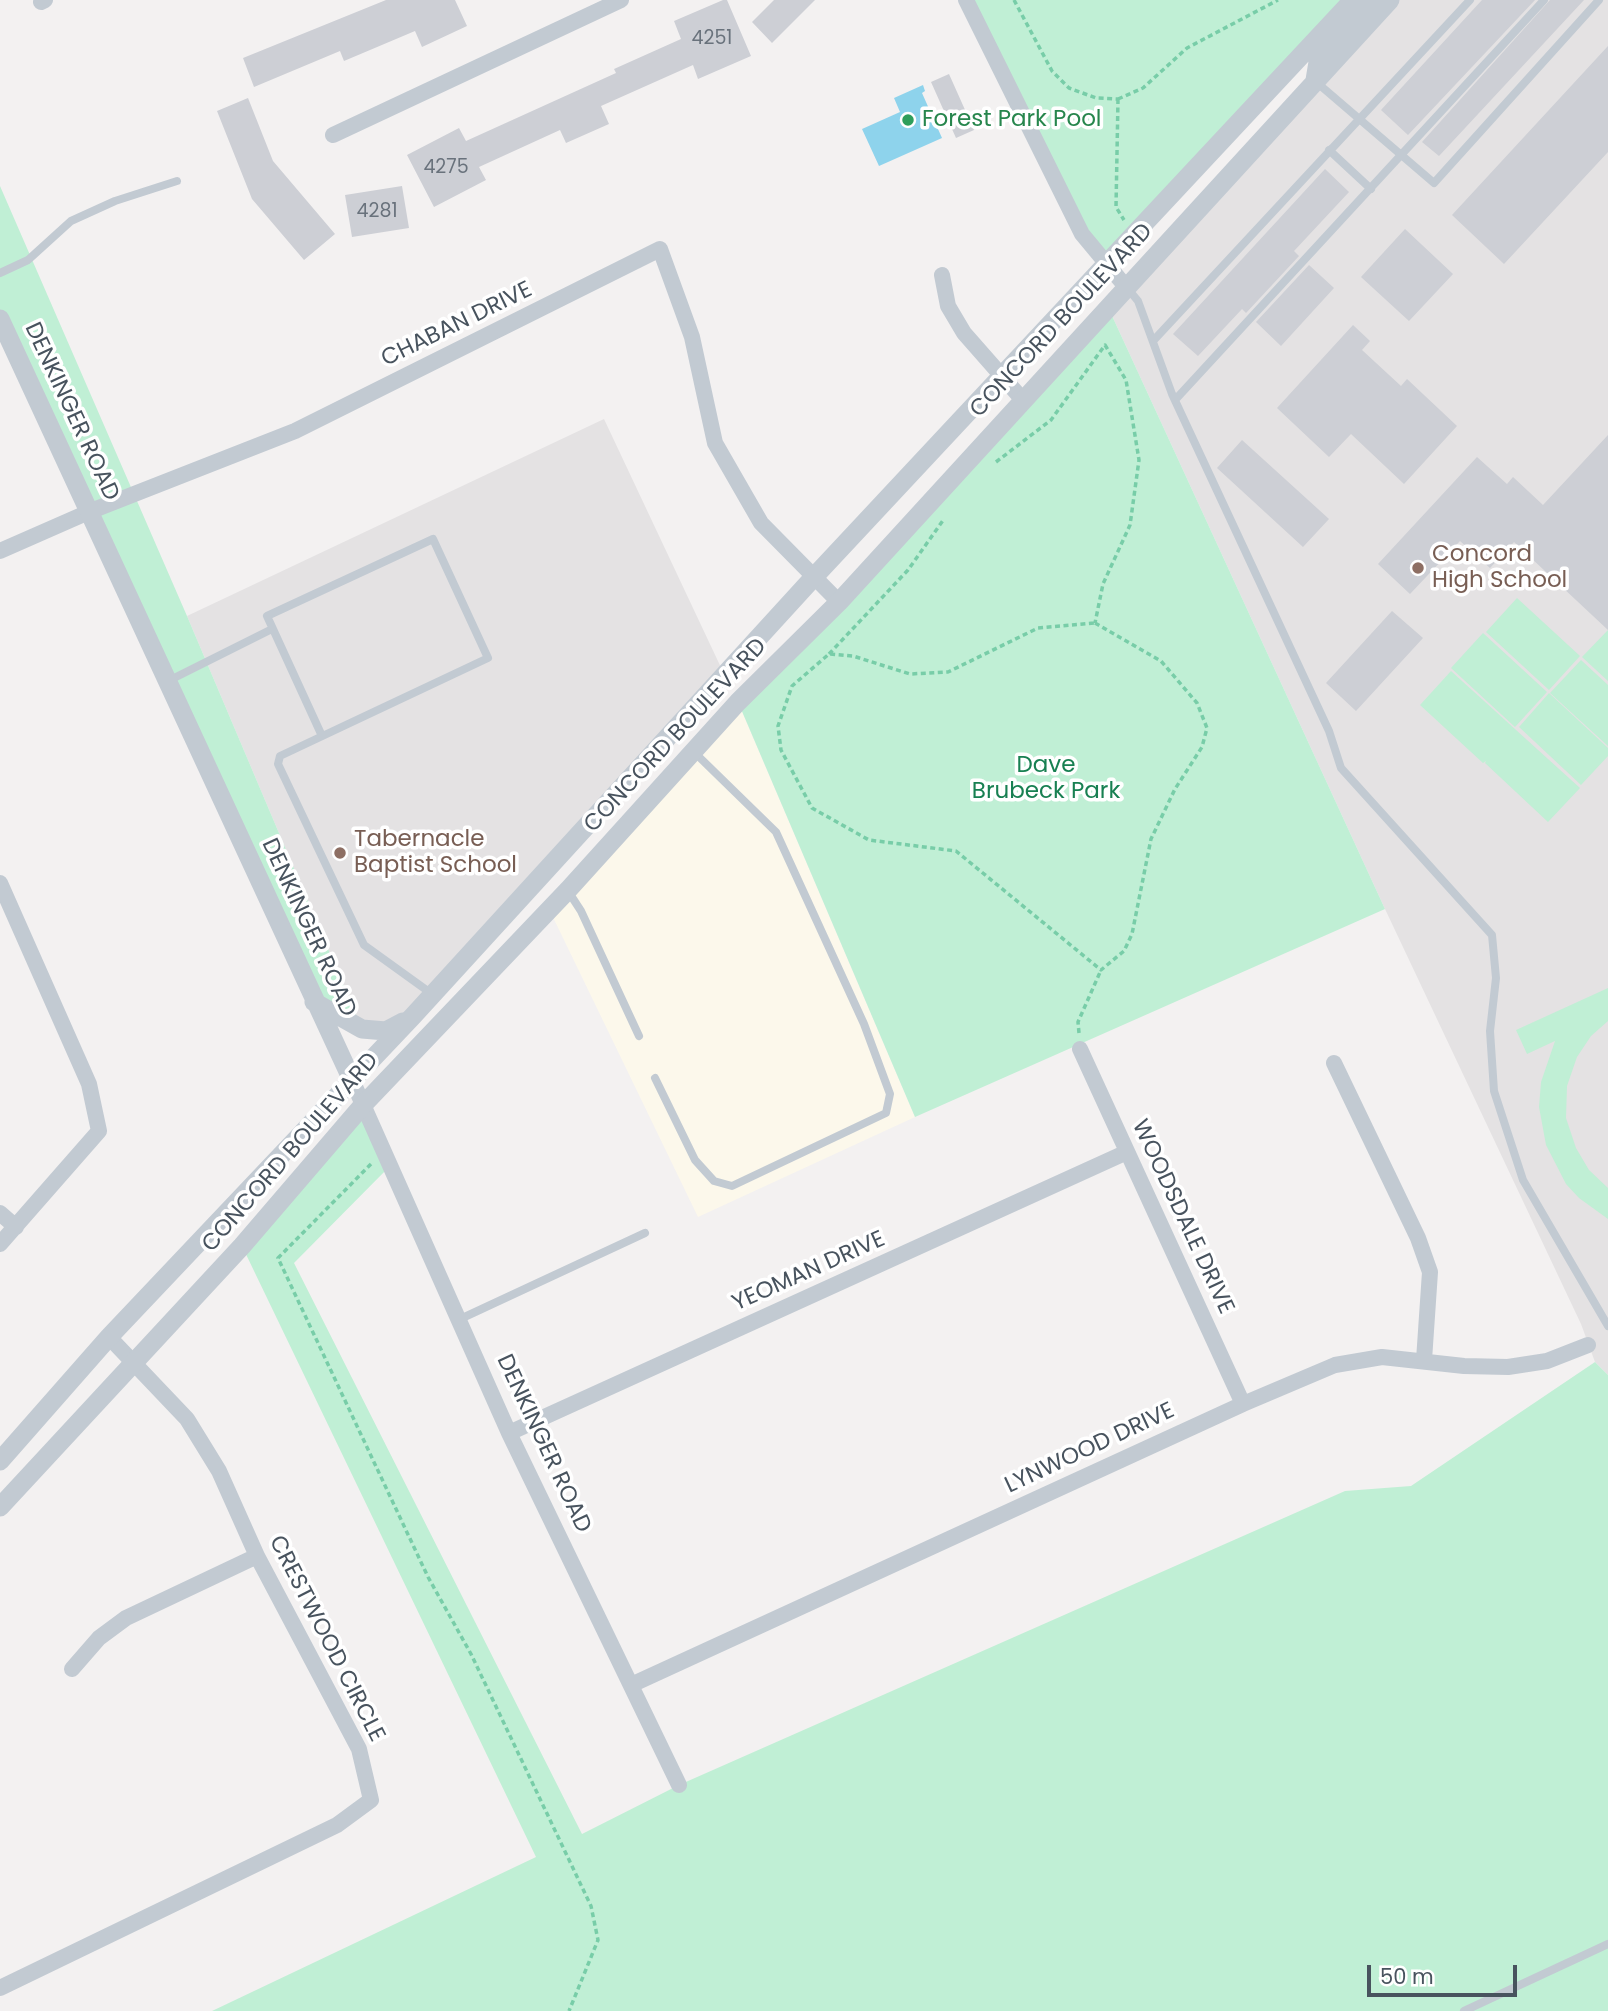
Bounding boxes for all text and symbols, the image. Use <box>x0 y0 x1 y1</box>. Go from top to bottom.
house number: 4251 <box>692 28 732 50</box>
place label: Forest Park Pool <box>922 106 1102 134</box>
marker: Forest Park Pool <box>900 112 916 128</box>
house number: 4275 <box>423 157 469 179</box>
house number: 4281 <box>357 201 397 223</box>
street label: CONCORD BOULEVARD <box>965 218 1159 424</box>
street label: CHABAN DRIVE <box>377 277 537 373</box>
street label: DENKINGER ROAD <box>18 318 124 506</box>
place label: Concord High School <box>1432 541 1567 595</box>
marker: Concord High School <box>1410 560 1426 576</box>
street label: CONCORD BOULEVARD <box>579 633 773 839</box>
park label: Dave Brubeck Park <box>972 752 1120 806</box>
place label: Tabernacle Baptist School <box>354 826 517 880</box>
street label: DENKINGER ROAD <box>255 834 361 1022</box>
marker: Tabernacle Baptist School <box>332 845 348 861</box>
street label: CONCORD BOULEVARD <box>197 1048 385 1258</box>
street label: WOODSDALE DRIVE <box>1125 1115 1239 1319</box>
street label: YEOMAN DRIVE <box>728 1226 890 1318</box>
street label: DENKINGER ROAD <box>490 1350 596 1538</box>
street label: LYNWOOD DRIVE <box>1001 1398 1179 1500</box>
street label: CRESTWOOD CIRCLE <box>262 1531 390 1747</box>
scale bar <box>1370 1952 1520 1996</box>
text: 50 m <box>1380 1962 1434 1991</box>

